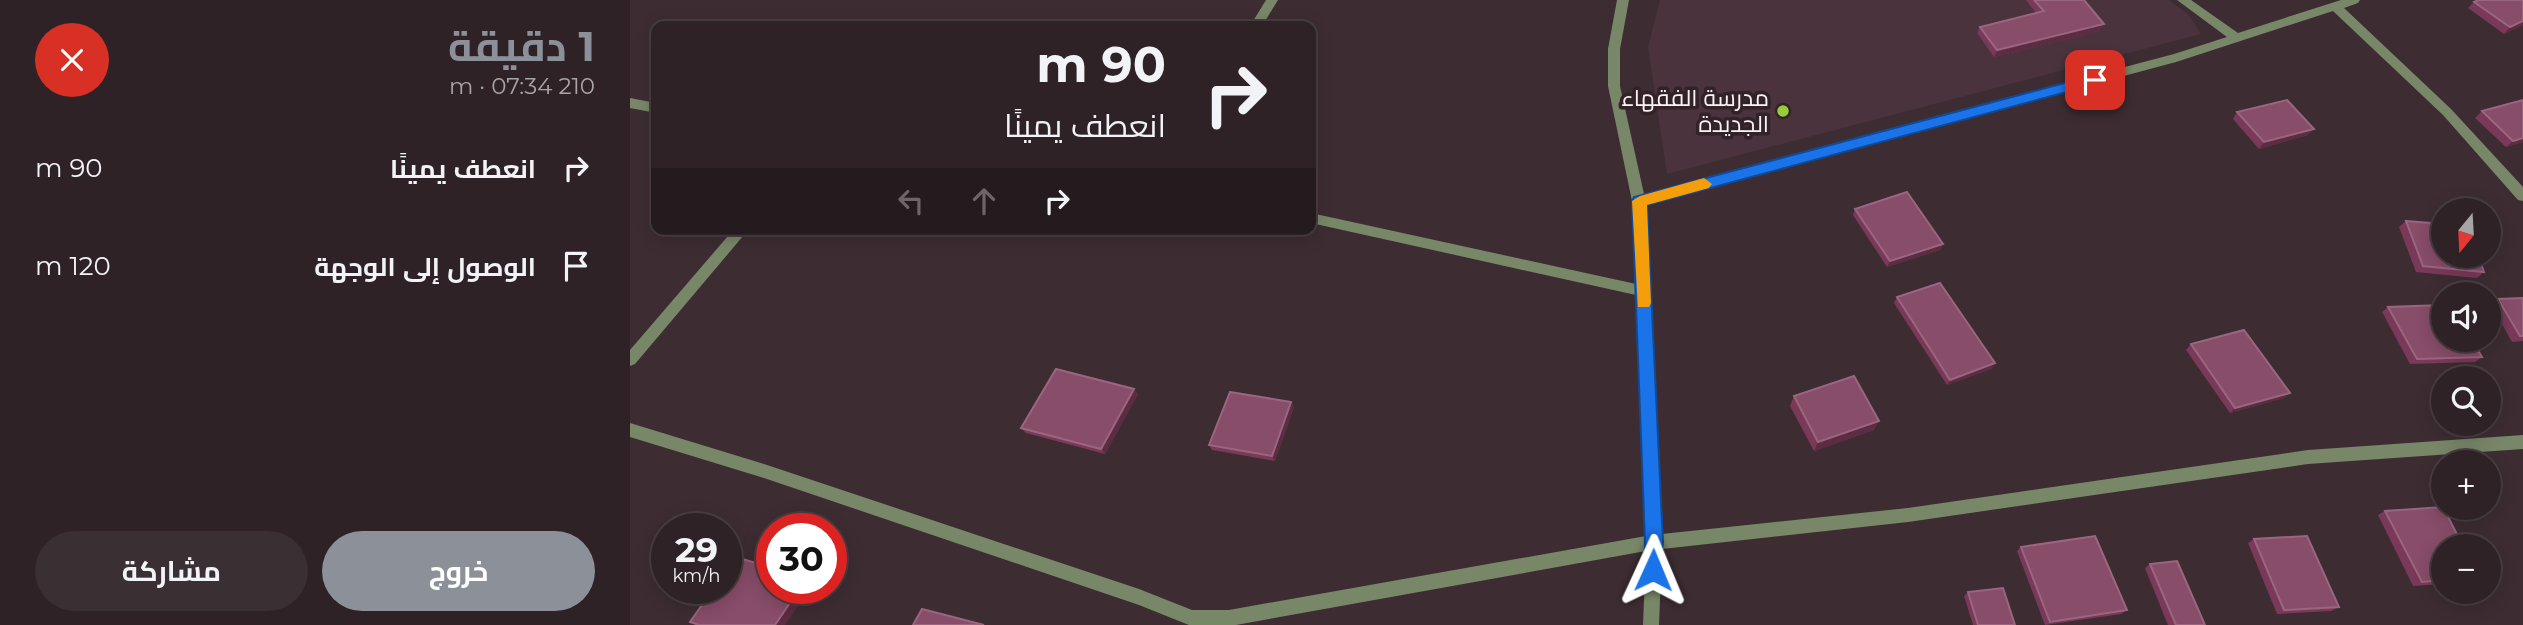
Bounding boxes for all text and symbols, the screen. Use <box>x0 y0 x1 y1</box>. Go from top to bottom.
text: 1 دقيقة <box>448 20 595 72</box>
button: close <box>35 23 109 97</box>
text: 90 m <box>1036 35 1166 94</box>
icon: right <box>1190 49 1281 140</box>
pin <box>2065 50 2125 110</box>
icon: arrive <box>2076 61 2114 99</box>
text: 210 m · 07:34 <box>449 72 595 100</box>
place label: مدرسة الفقهاء الجديدة <box>1621 84 1769 138</box>
marker: مدرسة الفقهاء الجديدة <box>1775 103 1791 119</box>
text: انعطف يمينًا <box>1004 106 1166 145</box>
icon: right <box>557 149 595 187</box>
text: 90 m <box>35 152 102 184</box>
text: انعطف يمينًا <box>390 153 536 185</box>
icon: left <box>892 182 930 220</box>
icon: ahead <box>965 182 1003 220</box>
icon: right <box>1038 182 1076 220</box>
north arrow <box>2431 198 2501 268</box>
map controls <box>2431 198 2501 604</box>
icon: arrive <box>557 247 595 285</box>
text: 120 m <box>35 250 111 282</box>
text: الوصول إلى الوجهة <box>314 251 536 283</box>
button: sound <box>2431 282 2501 352</box>
button: search <box>2431 366 2501 436</box>
button: + <box>2431 450 2501 520</box>
speed limit sign: 30 <box>756 513 847 604</box>
text: 29 <box>675 528 718 571</box>
button: مشاركة <box>35 531 308 611</box>
button: خروج <box>322 531 595 611</box>
position arrow <box>1616 533 1690 607</box>
button: − <box>2431 534 2501 604</box>
text: km/h <box>672 565 721 587</box>

